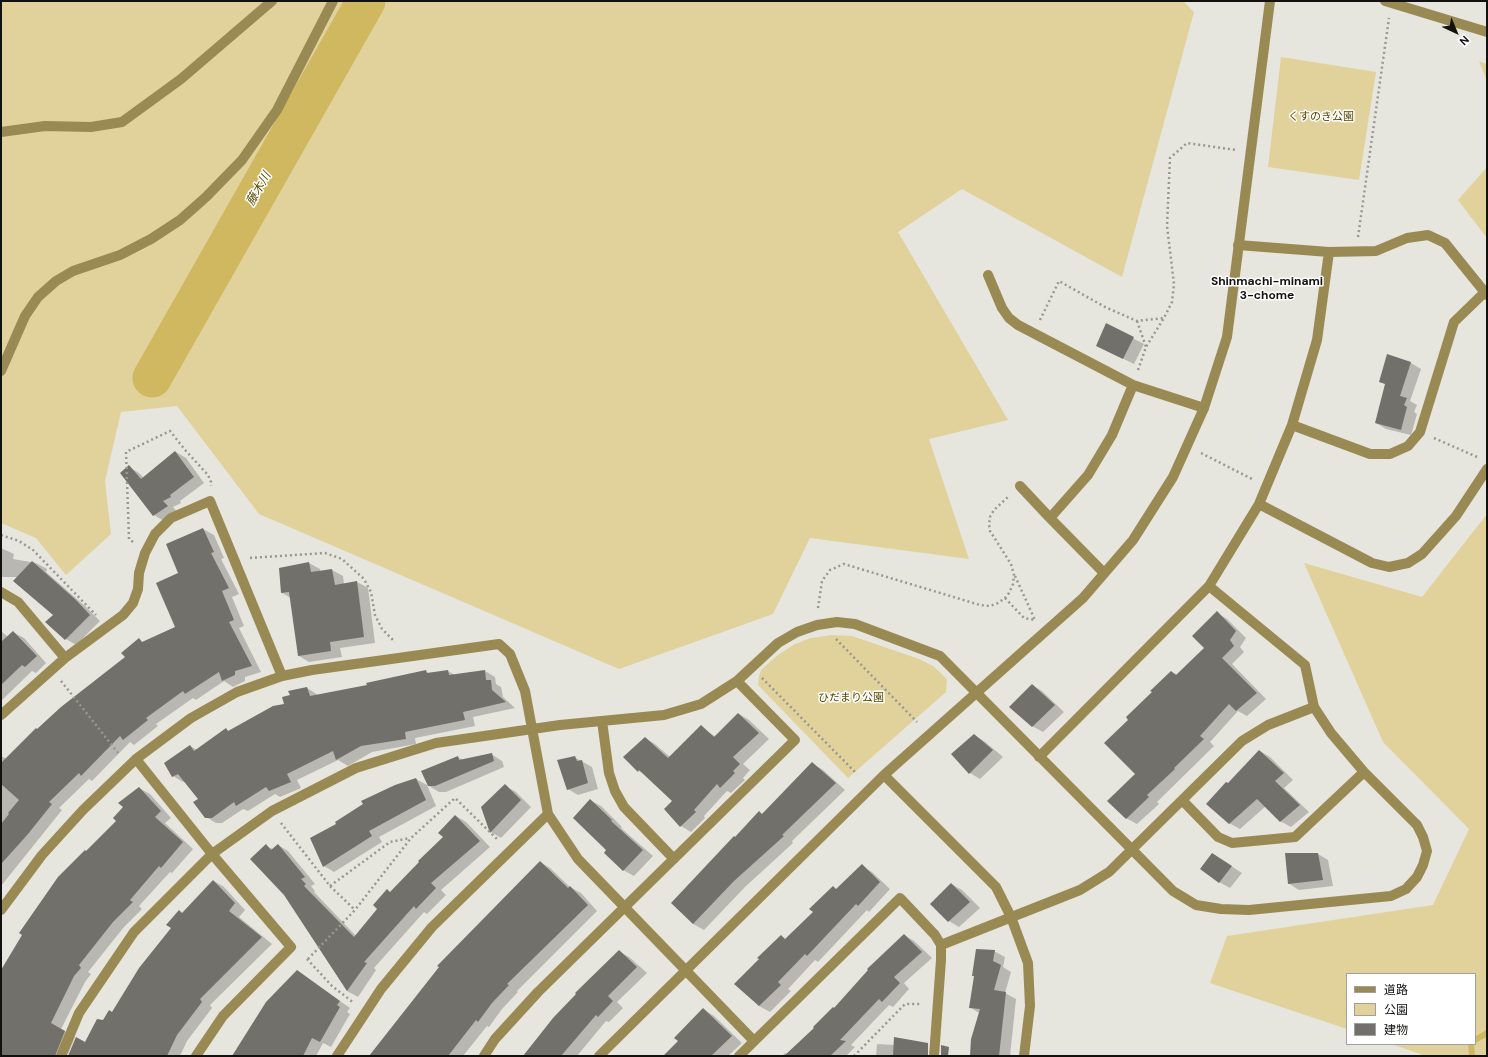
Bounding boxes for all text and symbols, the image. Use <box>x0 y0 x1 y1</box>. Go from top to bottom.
north arrow <box>1436 12 1476 52</box>
text: N <box>1457 33 1472 48</box>
park label: くすのき公園 <box>1288 110 1354 124</box>
water label: 藤木川 <box>244 170 274 208</box>
district label: Shinmachi-minami 3-chome <box>1211 275 1323 303</box>
park label: ひだまり公園 <box>818 691 884 705</box>
legend <box>1346 973 1476 1045</box>
text: 道路 <box>1384 982 1408 998</box>
text: 公園 <box>1384 1002 1408 1018</box>
text: 建物 <box>1384 1022 1408 1038</box>

